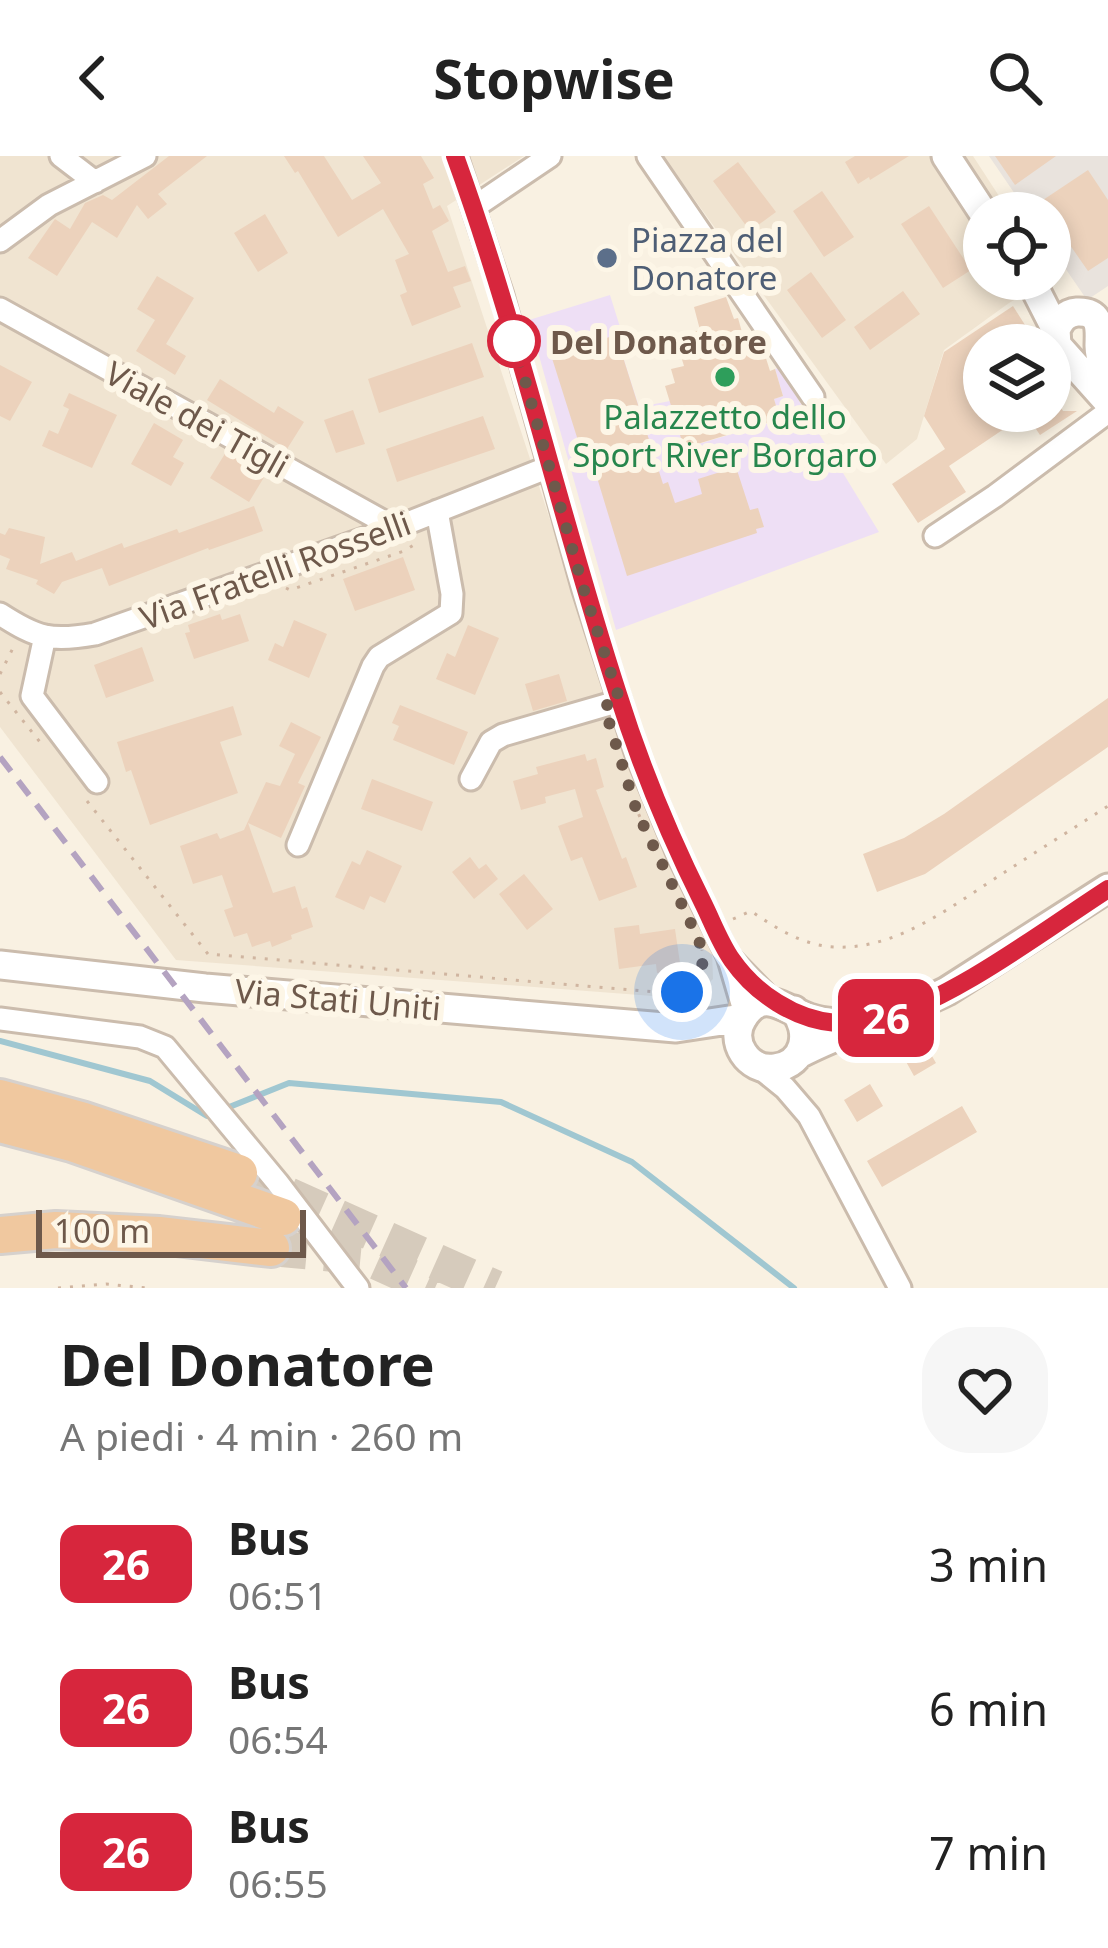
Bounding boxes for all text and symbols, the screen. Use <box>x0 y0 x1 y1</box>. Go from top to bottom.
text: Stopwise <box>433 41 675 115</box>
icon: back <box>60 45 126 111</box>
icon: search <box>982 45 1048 111</box>
map controls <box>963 192 1071 432</box>
button: locate <box>963 192 1071 300</box>
place label: Piazza del Donatore <box>631 217 784 300</box>
marker: Piazza del Donatore <box>594 245 620 271</box>
marker: Del Donatore <box>489 316 539 366</box>
place label: Del Donatore <box>550 319 767 364</box>
button: layers <box>963 324 1071 432</box>
street label: Viale dei Tigli <box>97 350 297 488</box>
marker: Palazzetto dello Sport River Borgaro <box>712 364 738 390</box>
place label: Palazzetto dello Sport River Borgaro <box>572 394 878 477</box>
street label: Via Fratelli Rosselli <box>133 500 417 640</box>
your location <box>652 962 712 1022</box>
street label: Via Stati Uniti <box>233 968 443 1030</box>
line badge: 26 <box>832 979 940 1057</box>
text: 26 <box>862 989 910 1046</box>
scale bar <box>36 1204 306 1257</box>
text: 100 m <box>54 1208 150 1253</box>
text: Del Donatore <box>60 1325 435 1403</box>
button: heart <box>922 1327 1048 1453</box>
text: A piedi · 4 min · 260 m <box>60 1409 463 1462</box>
text: Bus <box>228 1507 310 1568</box>
text: 3 min <box>929 1534 1048 1595</box>
text: 26 <box>102 1535 150 1592</box>
text: 06:51 <box>228 1568 328 1621</box>
text: Bus <box>228 1651 310 1712</box>
text: 6 min <box>929 1678 1048 1739</box>
text: 26 <box>102 1679 150 1736</box>
text: 06:54 <box>228 1712 328 1765</box>
text: Bus <box>228 1795 310 1856</box>
text: 7 min <box>929 1822 1048 1883</box>
text: 26 <box>102 1823 150 1880</box>
text: 06:55 <box>228 1856 328 1909</box>

